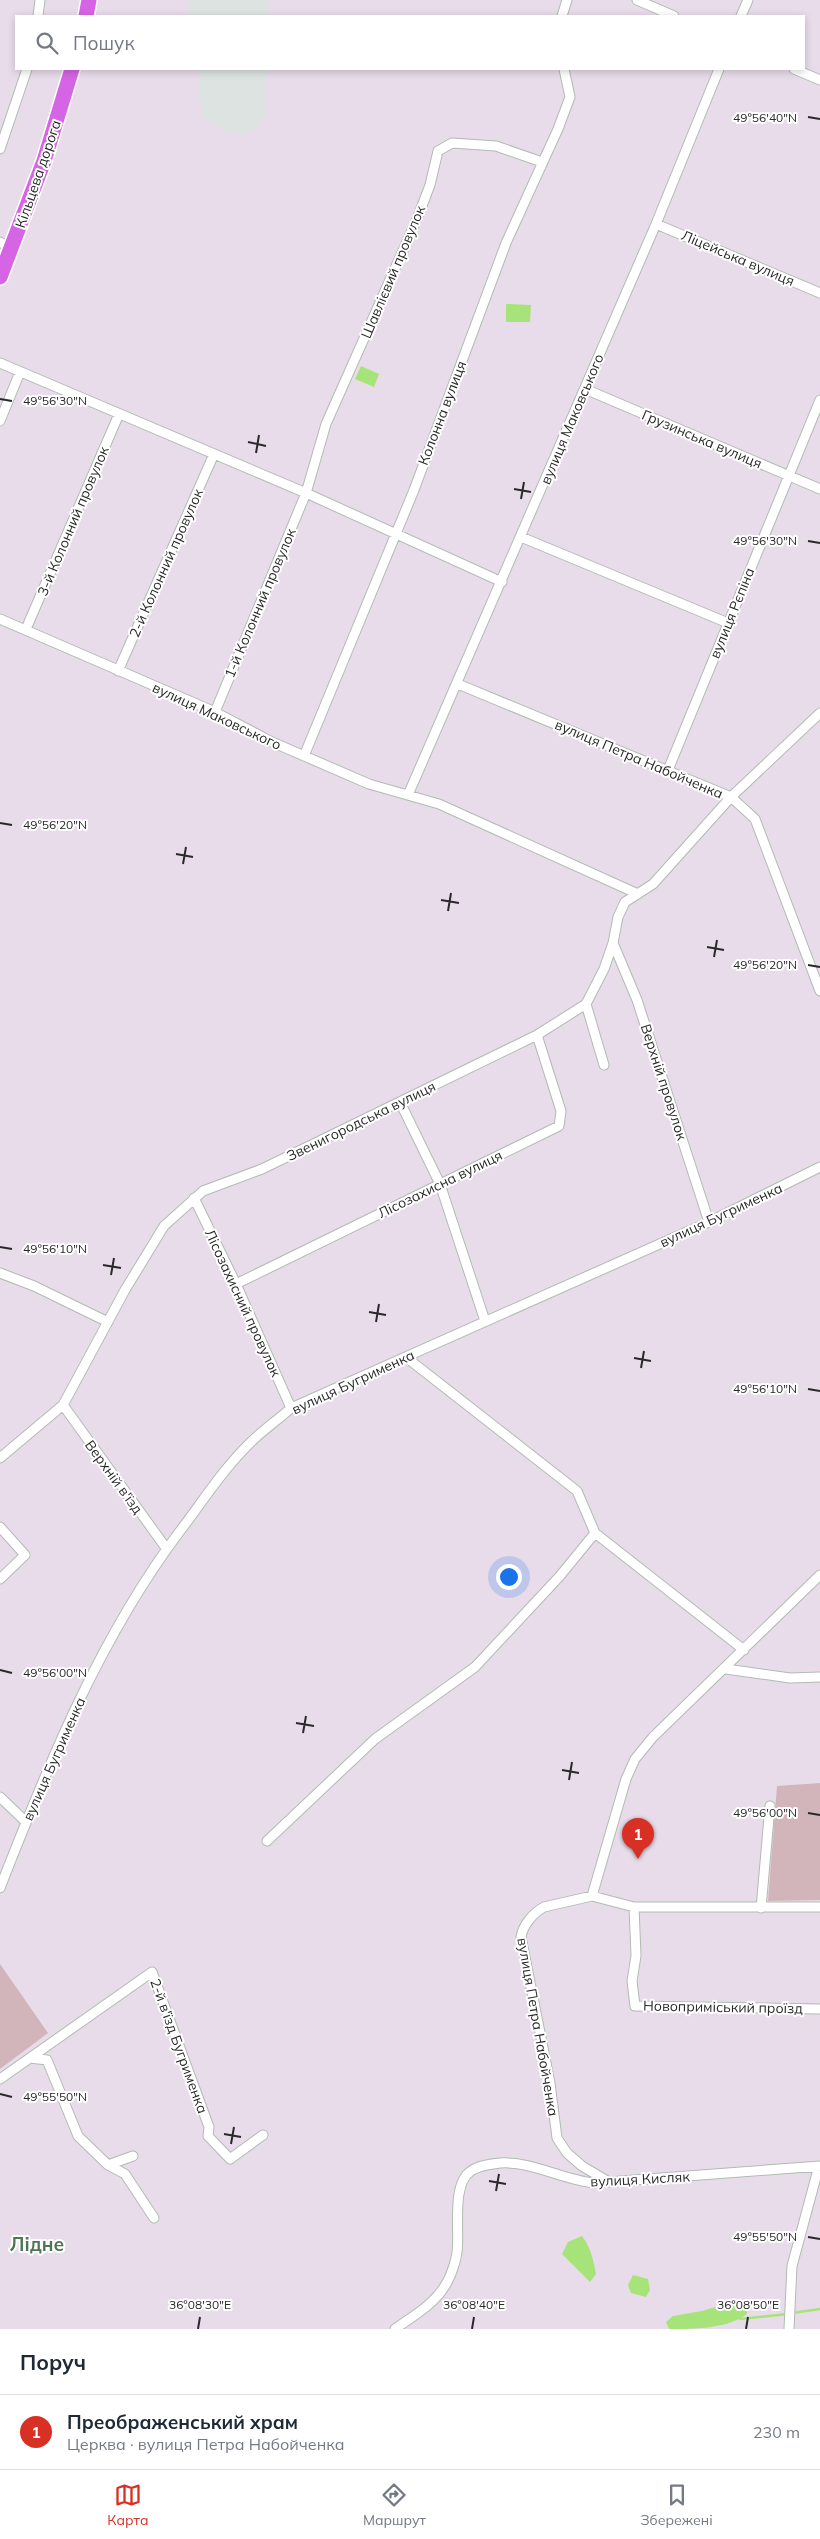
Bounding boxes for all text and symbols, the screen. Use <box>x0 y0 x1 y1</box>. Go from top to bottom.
search box <box>15 15 805 70</box>
icon: search <box>33 29 61 57</box>
text: Пошук <box>73 31 135 55</box>
text: 49°56'40"N <box>733 110 797 125</box>
street label: Кільцева дорога <box>11 118 65 230</box>
street label: Шавлієвий провулок <box>357 202 429 341</box>
street label: Ліцейська вулиця <box>679 226 797 290</box>
street label: вулиця Маковського <box>536 351 608 487</box>
street label: Колонна вулиця <box>414 358 470 468</box>
text: 49°56'30"N <box>23 393 87 408</box>
street label: Грузинська вулиця <box>639 406 765 472</box>
street label: 3-й Колонний провулок <box>33 443 113 599</box>
street label: 2-й Колонний провулок <box>125 485 207 640</box>
street label: 1-й Колонний провулок <box>220 525 300 681</box>
text: 49°56'30"N <box>733 533 797 548</box>
street label: вулиця Рєпіна <box>706 565 758 661</box>
street label: вулиця Маковського <box>150 678 284 754</box>
street label: вулиця Петра Набойченка <box>552 715 726 803</box>
text: 49°56'20"N <box>23 817 87 832</box>
text: 49°56'20"N <box>733 957 797 972</box>
street label: Верхній провулок <box>637 1022 691 1143</box>
street label: Звенигородська вулиця <box>284 1077 438 1165</box>
street label: Лісозахисна вулиця <box>375 1146 505 1222</box>
street label: вулиця Бугрименка <box>657 1179 785 1251</box>
street label: Лісозахисний провулок <box>201 1226 285 1380</box>
text: 49°56'10"N <box>23 1241 87 1256</box>
street label: вулиця Бугрименка <box>289 1346 417 1418</box>
text: 49°56'10"N <box>733 1381 797 1396</box>
street label: Верхній в'їзд <box>81 1436 147 1518</box>
your location <box>496 1564 522 1590</box>
text: 49°56'00"N <box>23 1665 87 1680</box>
street label: вулиця Бугрименка <box>19 1695 89 1823</box>
text: 49°56'00"N <box>733 1805 797 1820</box>
pin: 1 <box>622 1818 654 1859</box>
street label: вулиця Петра Набойченка <box>513 1936 563 2118</box>
street label: 2-й в'їзд Бугрименка <box>146 1976 212 2116</box>
street label: Новоприміський проїзд <box>643 1997 803 2017</box>
text: 49°55'50"N <box>23 2089 87 2104</box>
street label: вулиця Кисляк <box>590 2167 691 2191</box>
text: 49°55'50"N <box>733 2229 797 2244</box>
district label: Лідне <box>10 2232 64 2256</box>
text: 36°08'30"E <box>169 2297 231 2312</box>
text: 36°08'40"E <box>443 2297 505 2312</box>
text: 36°08'50"E <box>717 2297 779 2312</box>
text: Поруч <box>20 2349 86 2375</box>
text: Преображенський храм <box>67 2410 298 2434</box>
text: 1 <box>31 2422 41 2442</box>
text: 230 m <box>753 2422 800 2442</box>
text: Церква · вулиця Петра Набойченка <box>67 2434 345 2454</box>
tab: Карта <box>107 2481 148 2529</box>
tab: Маршрут <box>363 2481 426 2529</box>
tab: Збережені <box>640 2481 713 2529</box>

